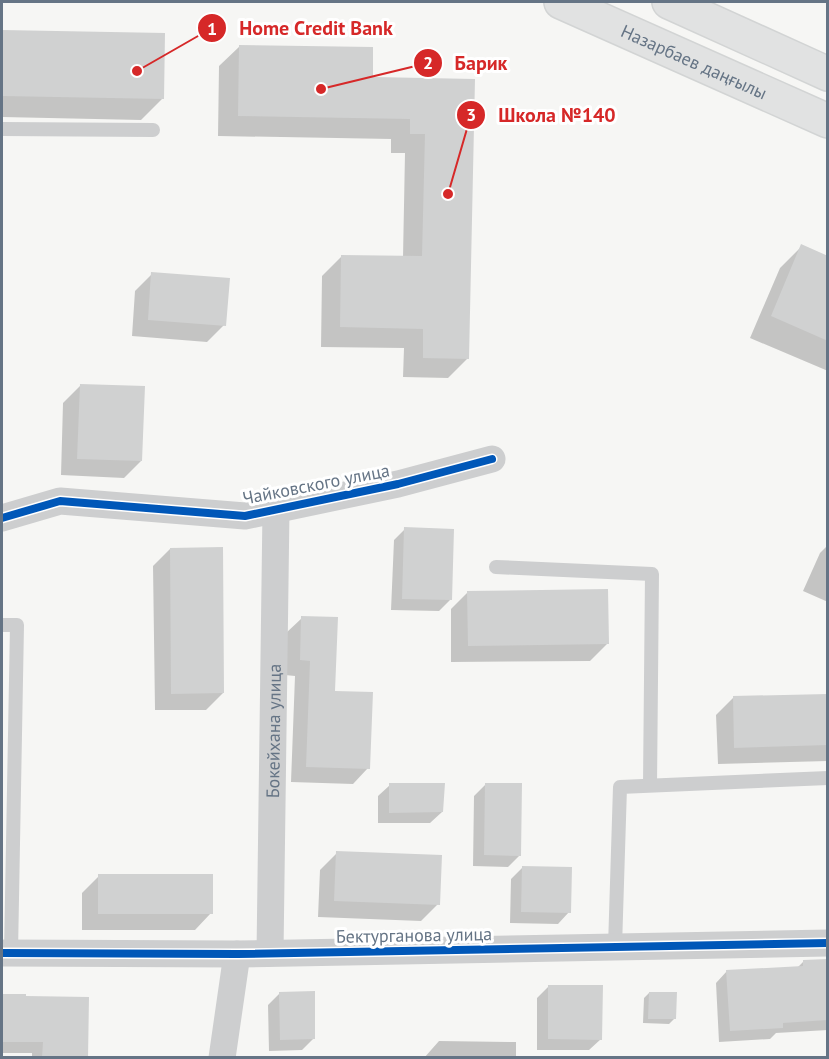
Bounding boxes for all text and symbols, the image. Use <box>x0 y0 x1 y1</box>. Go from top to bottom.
callout: Home Credit Bank <box>197 9 405 47</box>
text: Home Credit Bank <box>239 15 393 41</box>
text: 1 <box>207 17 217 40</box>
street label: Назарбаев даңғылы <box>618 19 771 104</box>
callout: Барик <box>413 44 519 82</box>
text: Барик <box>455 50 508 76</box>
text: 2 <box>423 51 433 74</box>
callout: Школа №140 <box>456 96 627 134</box>
text: Школа №140 <box>498 102 616 128</box>
text: 3 <box>466 103 476 126</box>
street label: Чайковского улица <box>240 458 392 510</box>
street label: Бокейхана улица <box>261 664 285 798</box>
street label: Бектурганова улица <box>336 922 492 948</box>

